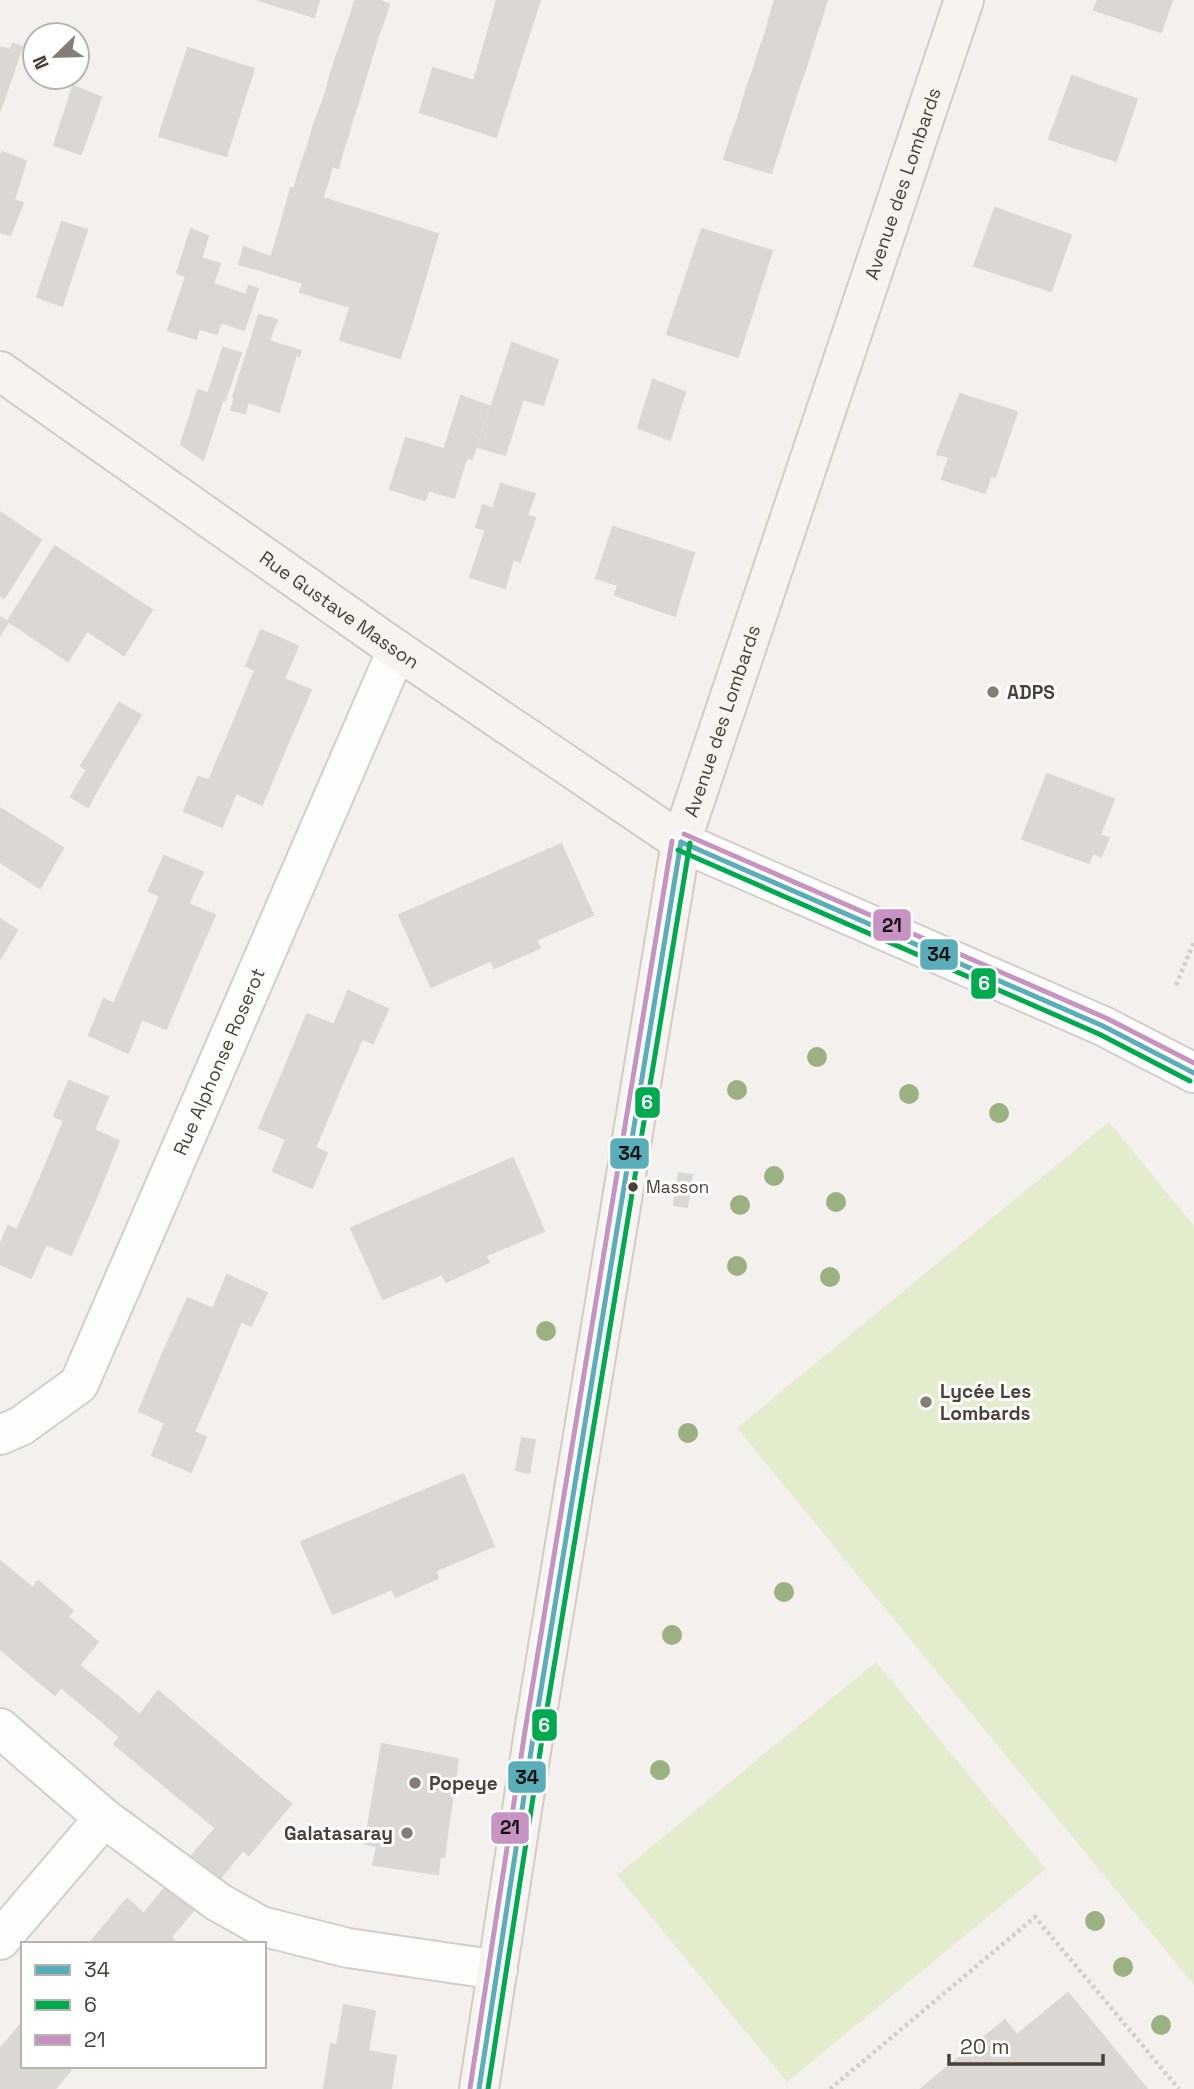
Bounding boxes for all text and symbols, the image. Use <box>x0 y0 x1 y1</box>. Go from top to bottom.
north arrow <box>21 21 91 91</box>
text: N <box>27 52 55 73</box>
street label: Avenue des Lombards <box>858 84 946 283</box>
street label: Rue Gustave Masson <box>255 545 424 674</box>
street label: Avenue des Lombards <box>678 622 766 820</box>
place label: ADPS <box>1007 680 1055 705</box>
marker: ADPS <box>985 684 1001 700</box>
line badge: 21 <box>872 908 912 942</box>
text: 21 <box>882 913 902 938</box>
line badge: 34 <box>919 938 959 971</box>
text: 34 <box>927 942 951 967</box>
street label: Rue Alphonse Roserot <box>167 964 270 1159</box>
line badge: 6 <box>970 967 997 1000</box>
text: 6 <box>978 971 990 996</box>
line badge: 6 <box>634 1086 661 1119</box>
text: 6 <box>641 1090 653 1115</box>
line badge: 34 <box>609 1137 650 1170</box>
text: 34 <box>618 1141 642 1166</box>
place label: Masson <box>646 1176 709 1198</box>
marker: Masson <box>626 1180 640 1194</box>
place label: Lycée Les Lombards <box>940 1379 1031 1426</box>
marker: Lycée Les Lombards <box>918 1394 934 1410</box>
line badge: 6 <box>531 1708 558 1742</box>
text: 6 <box>538 1713 550 1738</box>
line badge: 34 <box>507 1760 547 1794</box>
text: 34 <box>515 1765 539 1790</box>
place label: Popeye <box>429 1771 498 1796</box>
marker: Popeye <box>407 1775 423 1791</box>
line badge: 21 <box>490 1811 530 1845</box>
text: 21 <box>500 1815 520 1840</box>
place label: Galatasaray <box>284 1821 393 1846</box>
marker: Galatasaray <box>399 1825 415 1841</box>
legend <box>21 1942 266 2068</box>
text: 34 <box>84 1956 110 1983</box>
text: 6 <box>84 1991 97 2018</box>
scale bar <box>949 2022 1103 2066</box>
text: 21 <box>84 2026 105 2053</box>
text: 20 m <box>960 2033 1010 2060</box>

